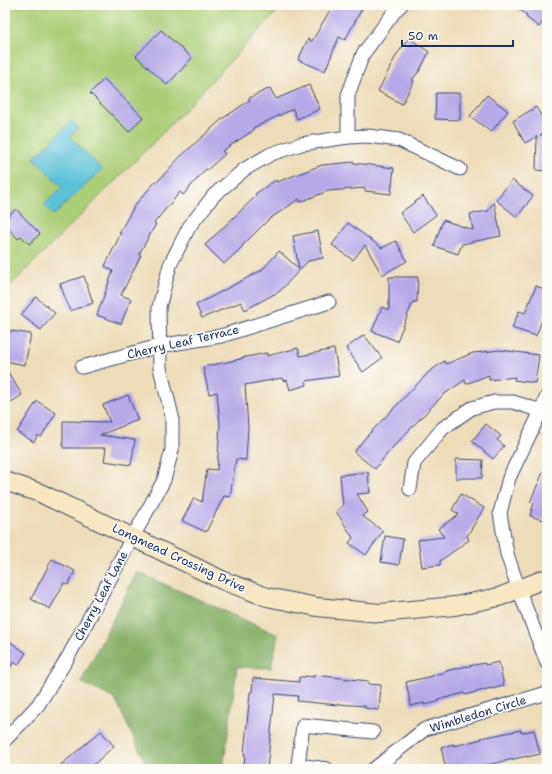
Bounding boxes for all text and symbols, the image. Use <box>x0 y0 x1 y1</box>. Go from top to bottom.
scale bar <box>402 22 513 48</box>
text: 50 m <box>408 28 438 44</box>
street label: Cherry Leaf Terrace <box>125 321 241 363</box>
street label: Longmead Crossing Drive <box>109 520 249 596</box>
street label: Cherry Leaf Lane <box>71 548 132 644</box>
street label: Wimbledon Circle <box>428 692 528 736</box>

